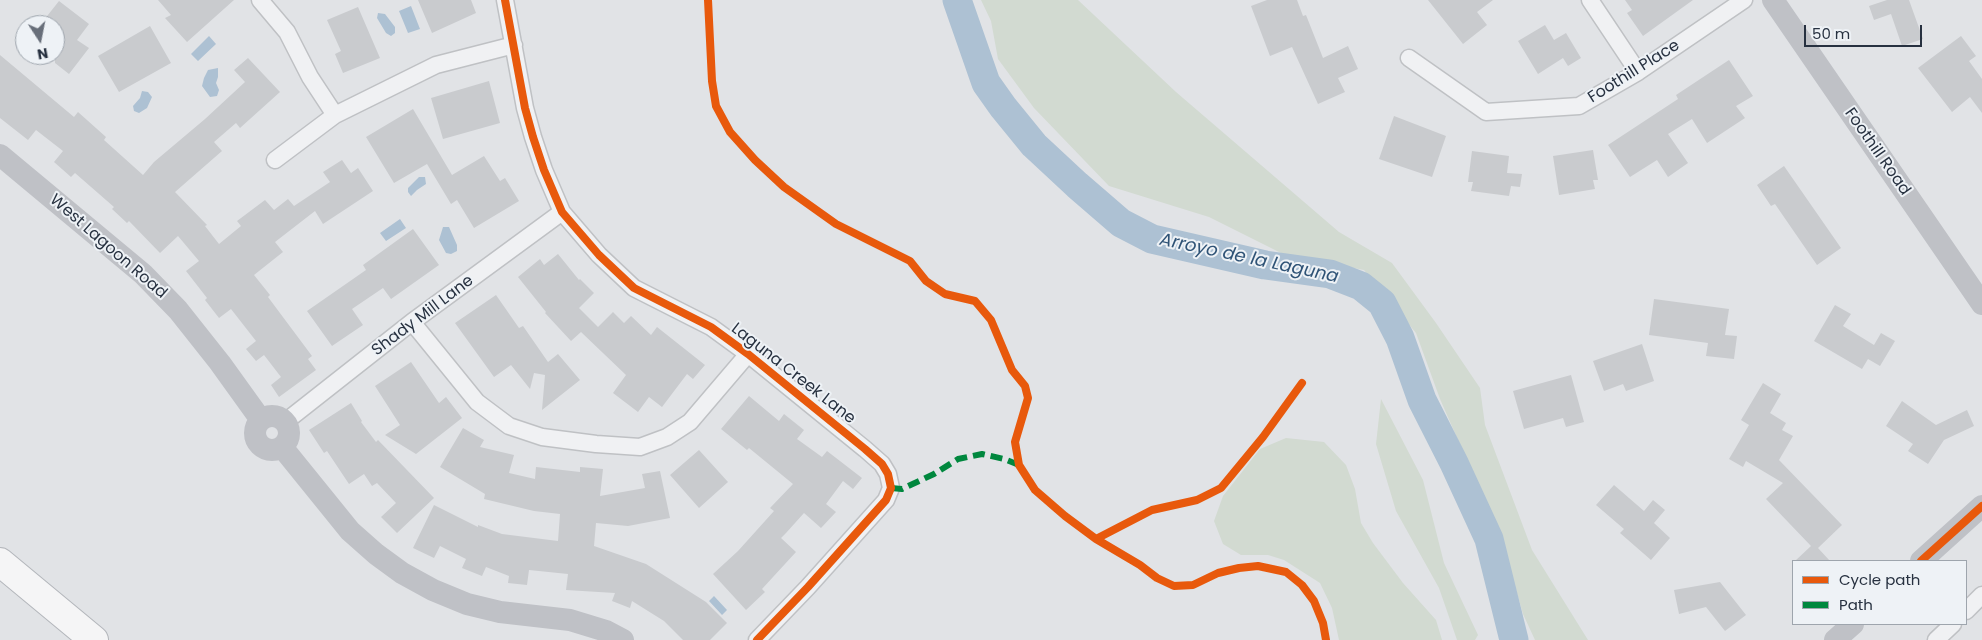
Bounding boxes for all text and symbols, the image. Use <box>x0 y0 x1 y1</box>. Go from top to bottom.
north arrow <box>15 15 65 65</box>
scale bar <box>1807 15 1924 47</box>
text: 50 m <box>1812 23 1850 44</box>
street label: Foothill Place <box>1585 36 1683 108</box>
text: N <box>36 43 50 65</box>
street label: Foothill Road <box>1840 105 1914 199</box>
street label: West Lagoon Road <box>45 191 171 303</box>
water label: Arroyo de la Laguna <box>1158 230 1340 288</box>
street label: Shady Mill Lane <box>368 272 478 360</box>
street label: Laguna Creek Lane <box>727 319 859 429</box>
legend <box>1792 560 1967 625</box>
text: Cycle path <box>1839 569 1920 590</box>
text: Path <box>1839 594 1873 615</box>

